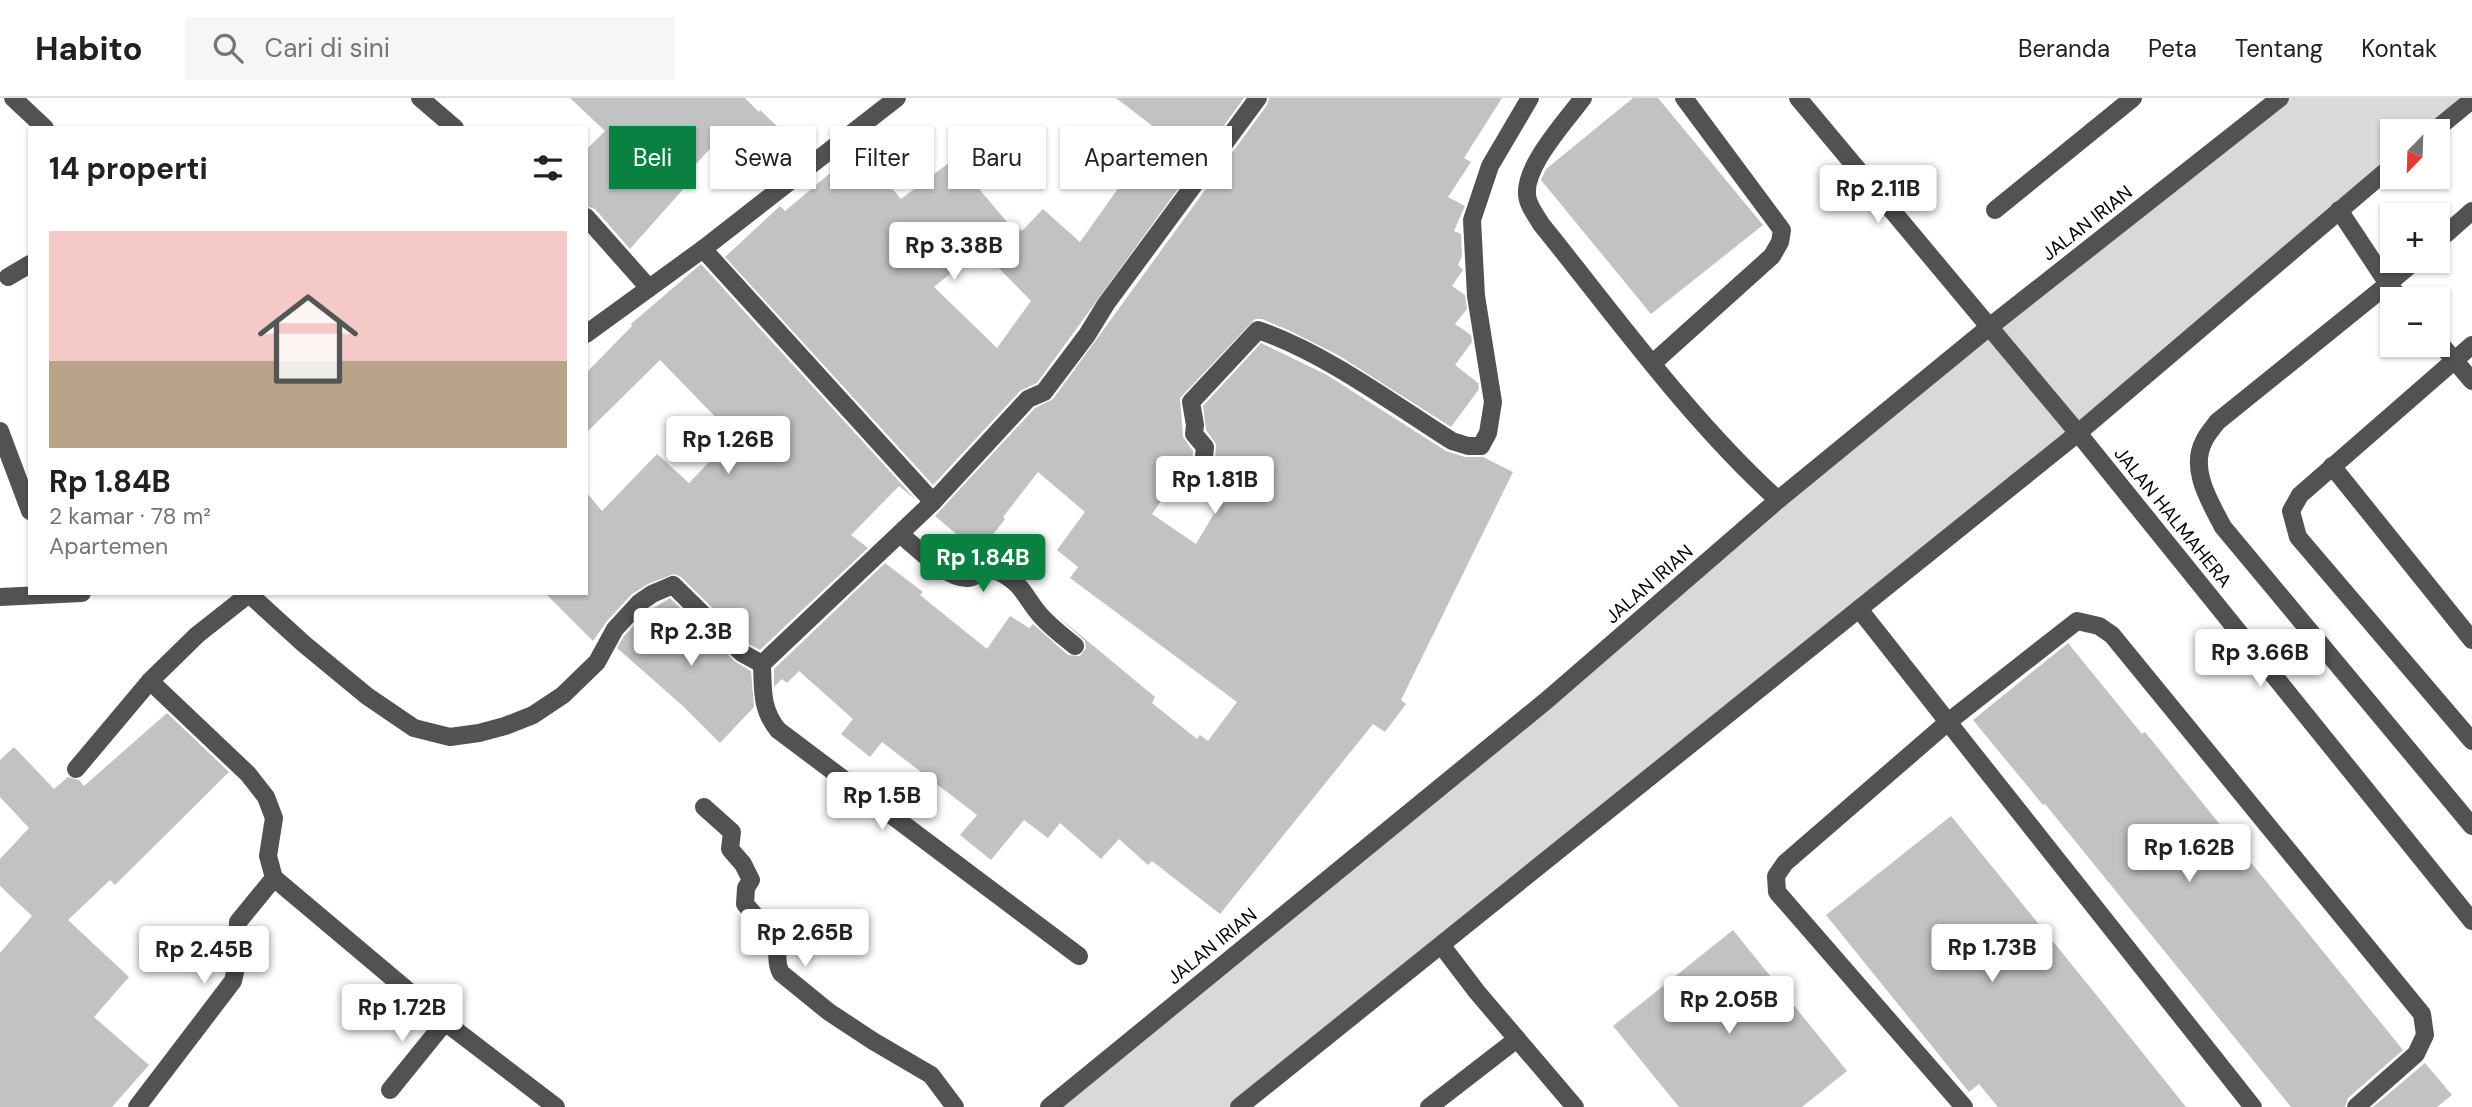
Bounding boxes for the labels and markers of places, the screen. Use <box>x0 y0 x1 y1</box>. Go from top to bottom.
pin: Rp 2.11B <box>1806 166 1950 225</box>
pin: Rp 3.38B <box>882 222 1026 282</box>
pin: Rp 1.26B <box>656 416 800 476</box>
pin: Rp 1.81B <box>1143 456 1287 516</box>
pin: Rp 1.84B <box>911 534 1055 594</box>
pin: Rp 2.3B <box>626 608 756 668</box>
pin: Rp 3.66B <box>2188 630 2332 689</box>
pin: Rp 1.5B <box>817 772 947 832</box>
pin: Rp 1.62B <box>2117 824 2261 884</box>
pin: Rp 2.65B <box>733 910 877 969</box>
pin: Rp 1.73B <box>1920 924 2064 984</box>
pin: Rp 2.45B <box>132 926 276 986</box>
pin: Rp 2.05B <box>1657 976 1801 1036</box>
pin: Rp 1.72B <box>330 984 474 1044</box>

